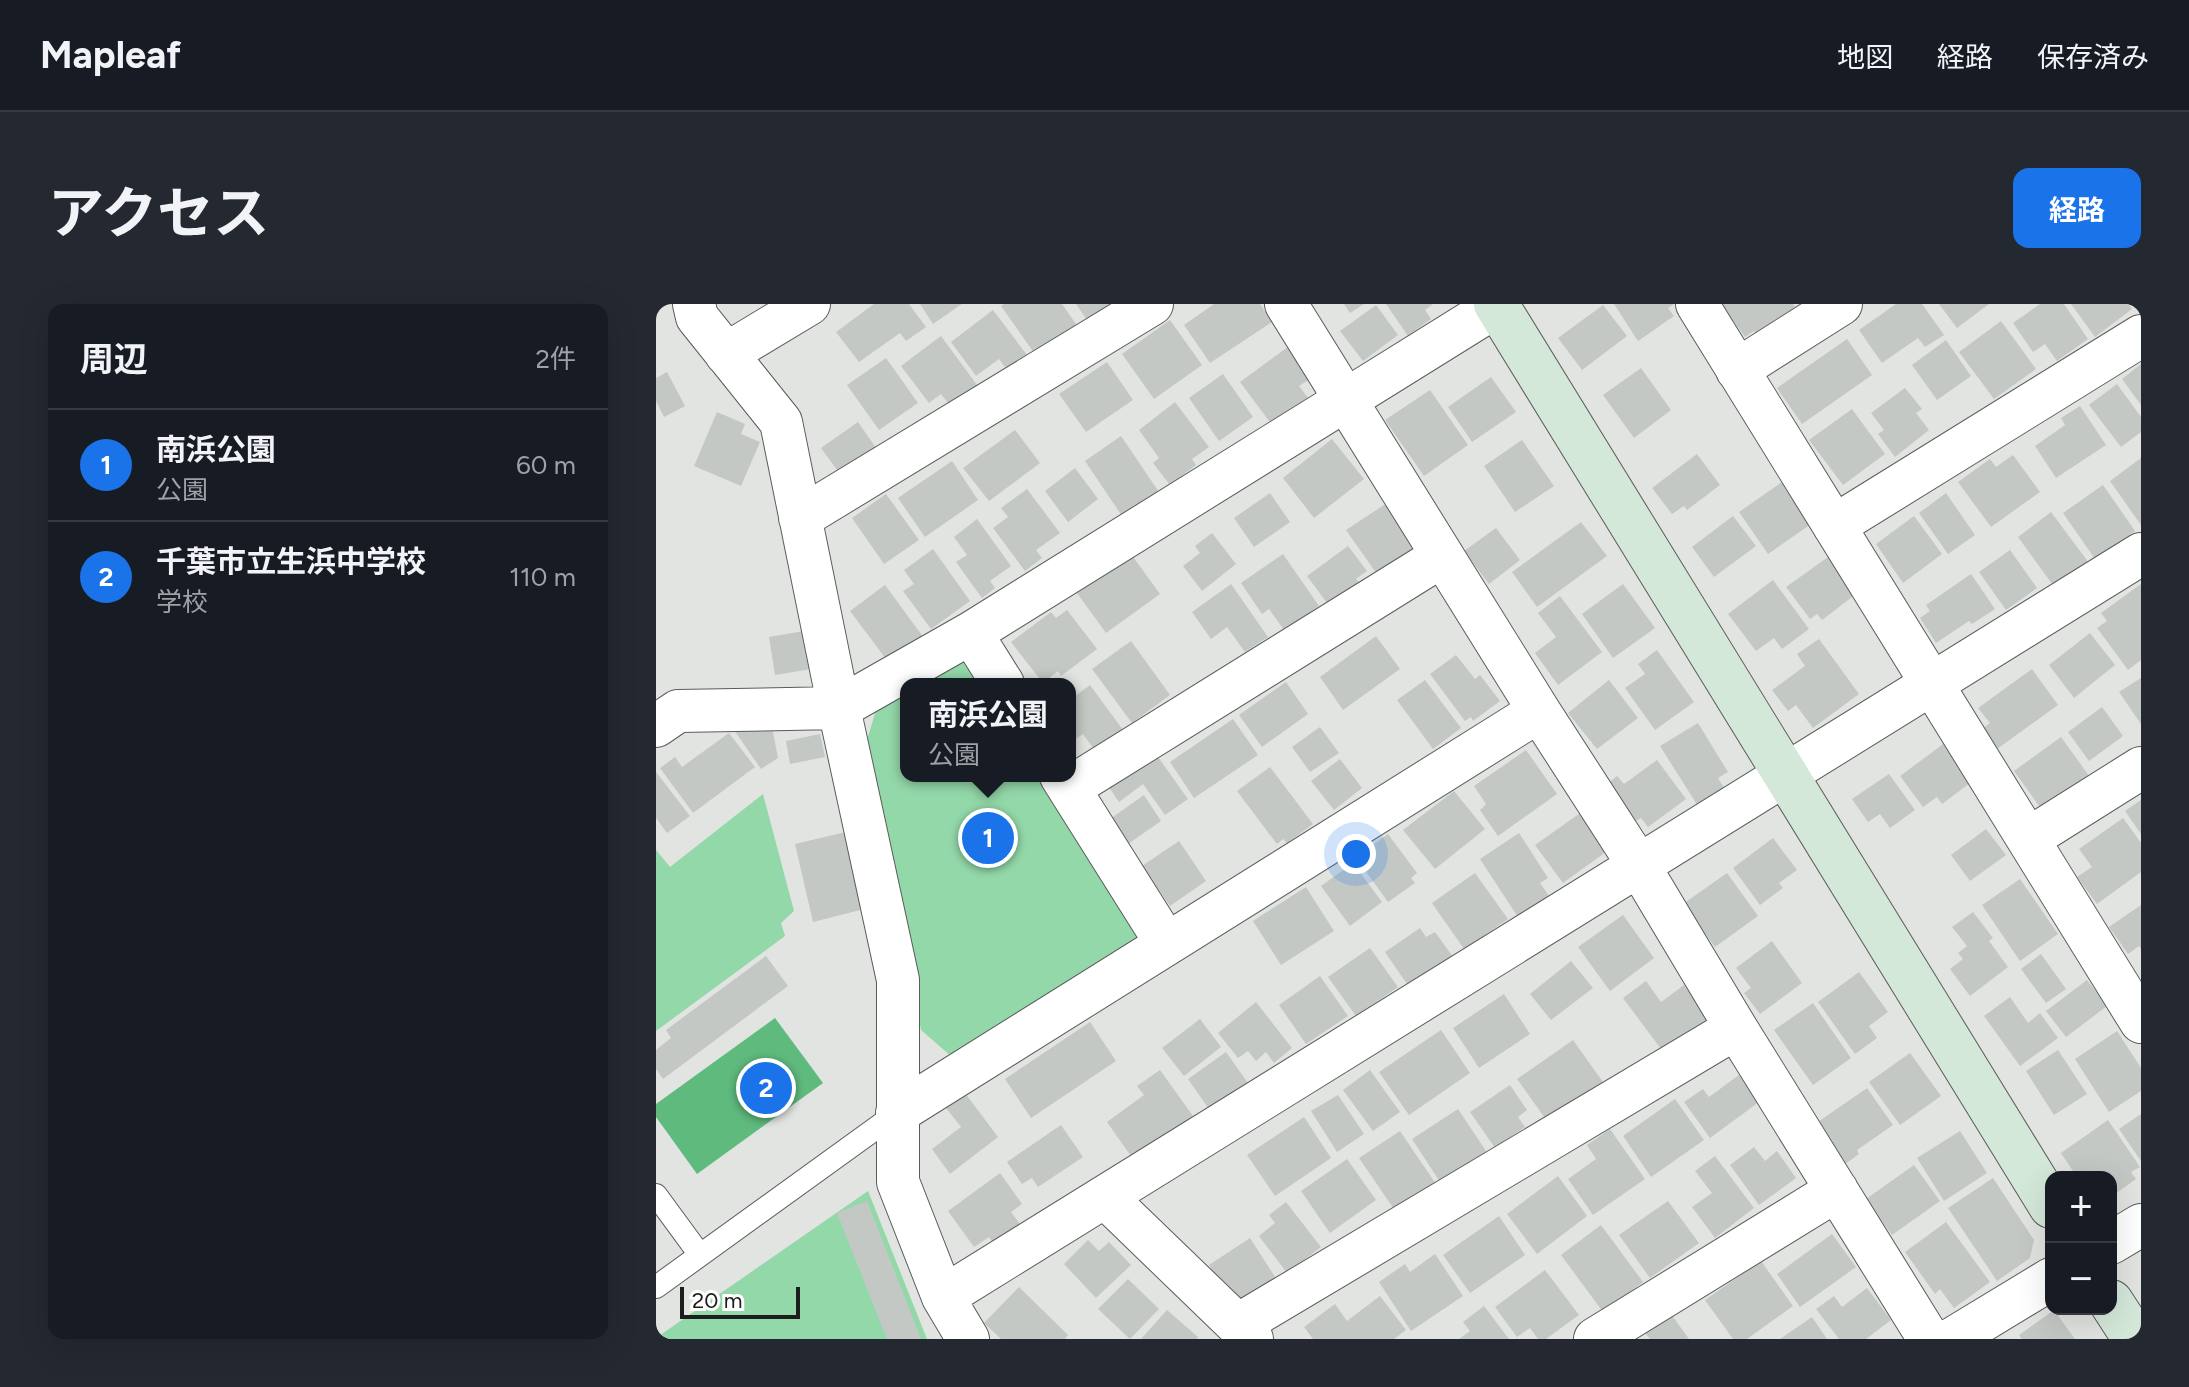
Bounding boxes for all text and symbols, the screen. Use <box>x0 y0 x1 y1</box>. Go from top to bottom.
text: Mapleaf <box>40 32 181 78</box>
text: 地図 <box>1837 40 1893 74</box>
text: 経路 <box>1937 40 1993 74</box>
text: 保存済み <box>2037 40 2149 74</box>
button: 経路 <box>2013 168 2141 248</box>
text: アクセス <box>48 180 269 247</box>
text: 周辺 <box>80 339 148 380</box>
text: 2件 <box>535 343 576 375</box>
text: 南浜公園 <box>156 431 276 468</box>
text: 1 <box>101 449 111 481</box>
text: 60 m <box>516 449 576 481</box>
text: 公園 <box>156 474 208 506</box>
text: 千葉市立生浜中学校 <box>156 543 426 580</box>
text: 2 <box>98 561 114 593</box>
text: 110 m <box>509 561 576 593</box>
text: 学校 <box>156 586 208 618</box>
popup <box>900 678 1076 782</box>
text: 南浜公園 <box>928 696 1048 733</box>
text: 公園 <box>928 739 980 771</box>
pin: 1 <box>962 808 1014 868</box>
your location <box>1336 834 1376 874</box>
pin: 2 <box>740 1058 792 1118</box>
map controls <box>2045 1171 2117 1315</box>
button: + <box>2045 1171 2117 1243</box>
button: − <box>2045 1243 2117 1315</box>
scale bar <box>680 1283 800 1319</box>
text: 20 m <box>692 1287 743 1314</box>

